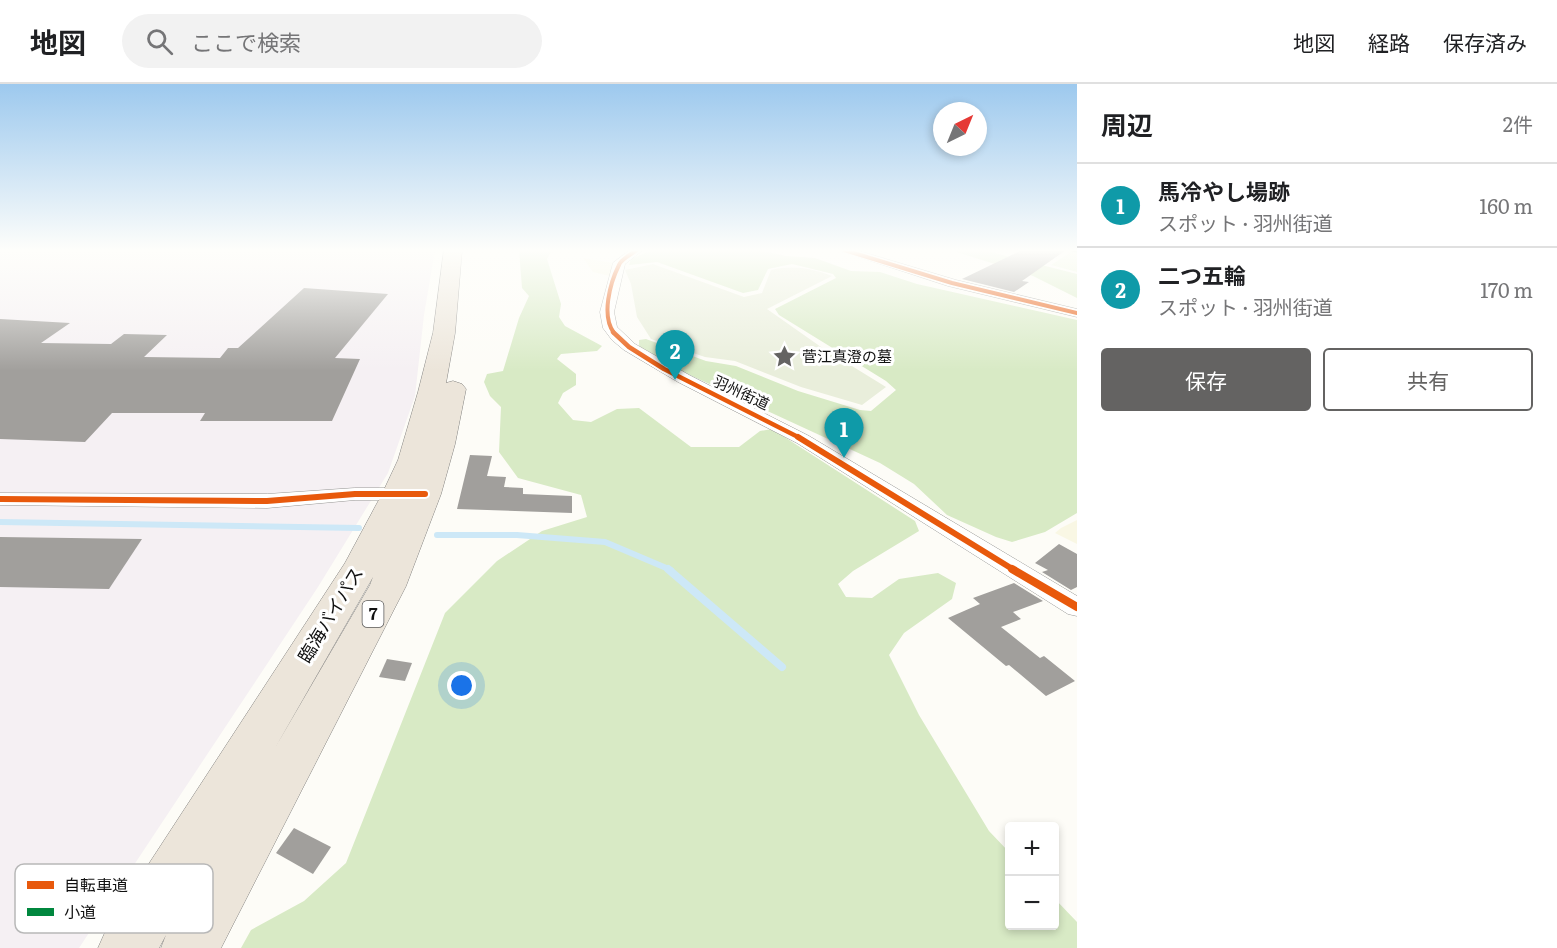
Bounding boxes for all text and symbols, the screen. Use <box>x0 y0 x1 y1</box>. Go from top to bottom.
search box <box>122 14 542 68</box>
text: 地図 <box>30 20 86 62</box>
icon: search <box>143 25 176 58</box>
text: ここで検索 <box>191 25 301 58</box>
text: 地図 <box>1293 26 1335 57</box>
text: 経路 <box>1368 26 1410 57</box>
text: 保存済み <box>1443 26 1527 57</box>
north arrow <box>933 102 987 156</box>
text: 周辺 <box>1101 104 1153 143</box>
text: 2件 <box>1503 108 1533 138</box>
text: 馬冷やし場跡 <box>1158 174 1290 207</box>
text: 1 <box>1116 190 1125 220</box>
text: 160 m <box>1479 190 1533 220</box>
text: スポット · 羽州街道 <box>1158 207 1333 237</box>
text: 二つ五輪 <box>1158 258 1246 291</box>
text: 2 <box>1115 274 1126 304</box>
text: 170 m <box>1480 274 1533 304</box>
text: スポット · 羽州街道 <box>1158 291 1333 321</box>
pin: 2 <box>656 330 694 380</box>
place icon: 菅江真澄の墓 <box>771 344 797 370</box>
place label: 菅江真澄の墓 <box>802 344 892 367</box>
button: 保存 <box>1101 348 1311 411</box>
button: 共有 <box>1323 348 1533 411</box>
street label: 羽州街道 <box>710 369 774 415</box>
pin: 1 <box>824 408 864 458</box>
street label: 臨海バイパス <box>290 561 369 667</box>
road number: 7 <box>362 601 384 627</box>
your location <box>447 671 476 700</box>
map controls <box>1005 822 1059 930</box>
button: + <box>1005 822 1059 876</box>
legend <box>15 864 213 933</box>
text: 自転車道 <box>64 872 128 896</box>
button: − <box>1005 876 1059 930</box>
text: 小道 <box>64 899 96 923</box>

